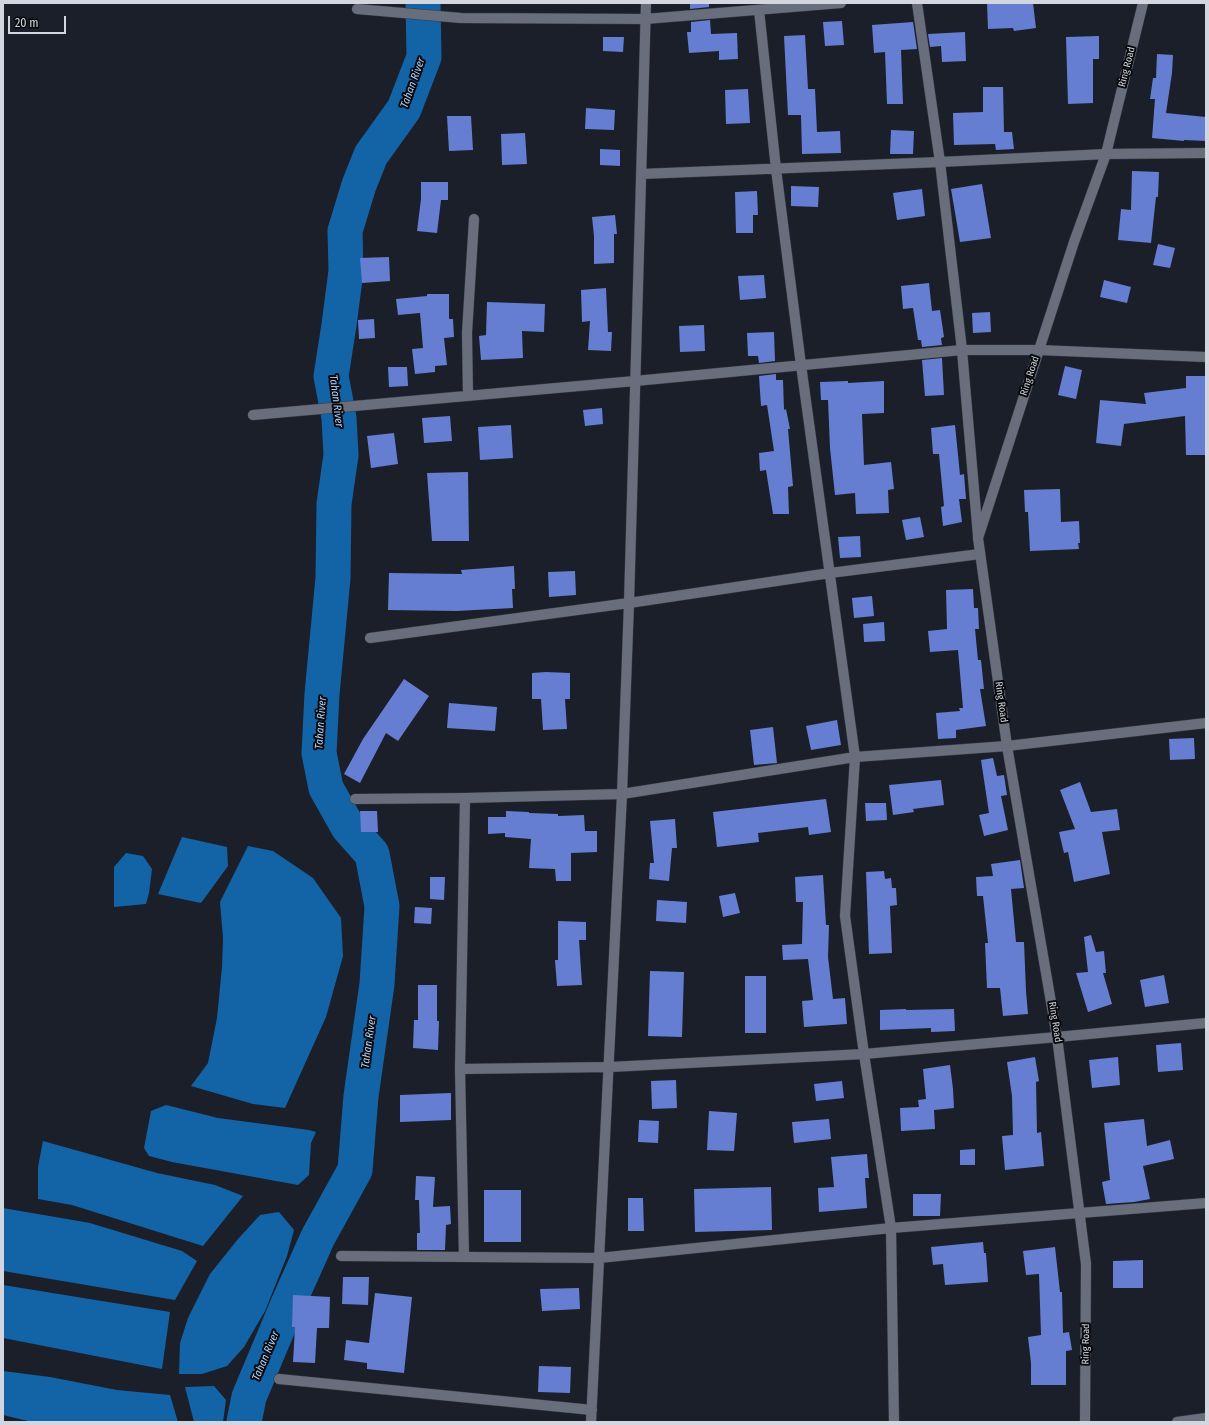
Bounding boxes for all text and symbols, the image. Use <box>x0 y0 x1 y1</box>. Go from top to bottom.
scale bar <box>10 8 68 34</box>
text: 20 m <box>15 16 39 30</box>
street label: Ring Road <box>1116 46 1138 88</box>
water label: Tahan River <box>398 56 428 110</box>
street label: Ring Road <box>1018 355 1042 397</box>
water label: Tahan River <box>326 374 346 428</box>
street label: Ring Road <box>992 681 1010 723</box>
water label: Tahan River <box>313 696 329 750</box>
street label: Ring Road <box>1046 1001 1064 1043</box>
water label: Tahan River <box>359 1015 379 1069</box>
street label: Ring Road <box>1080 1323 1092 1365</box>
water label: Tahan River <box>250 1329 282 1383</box>

